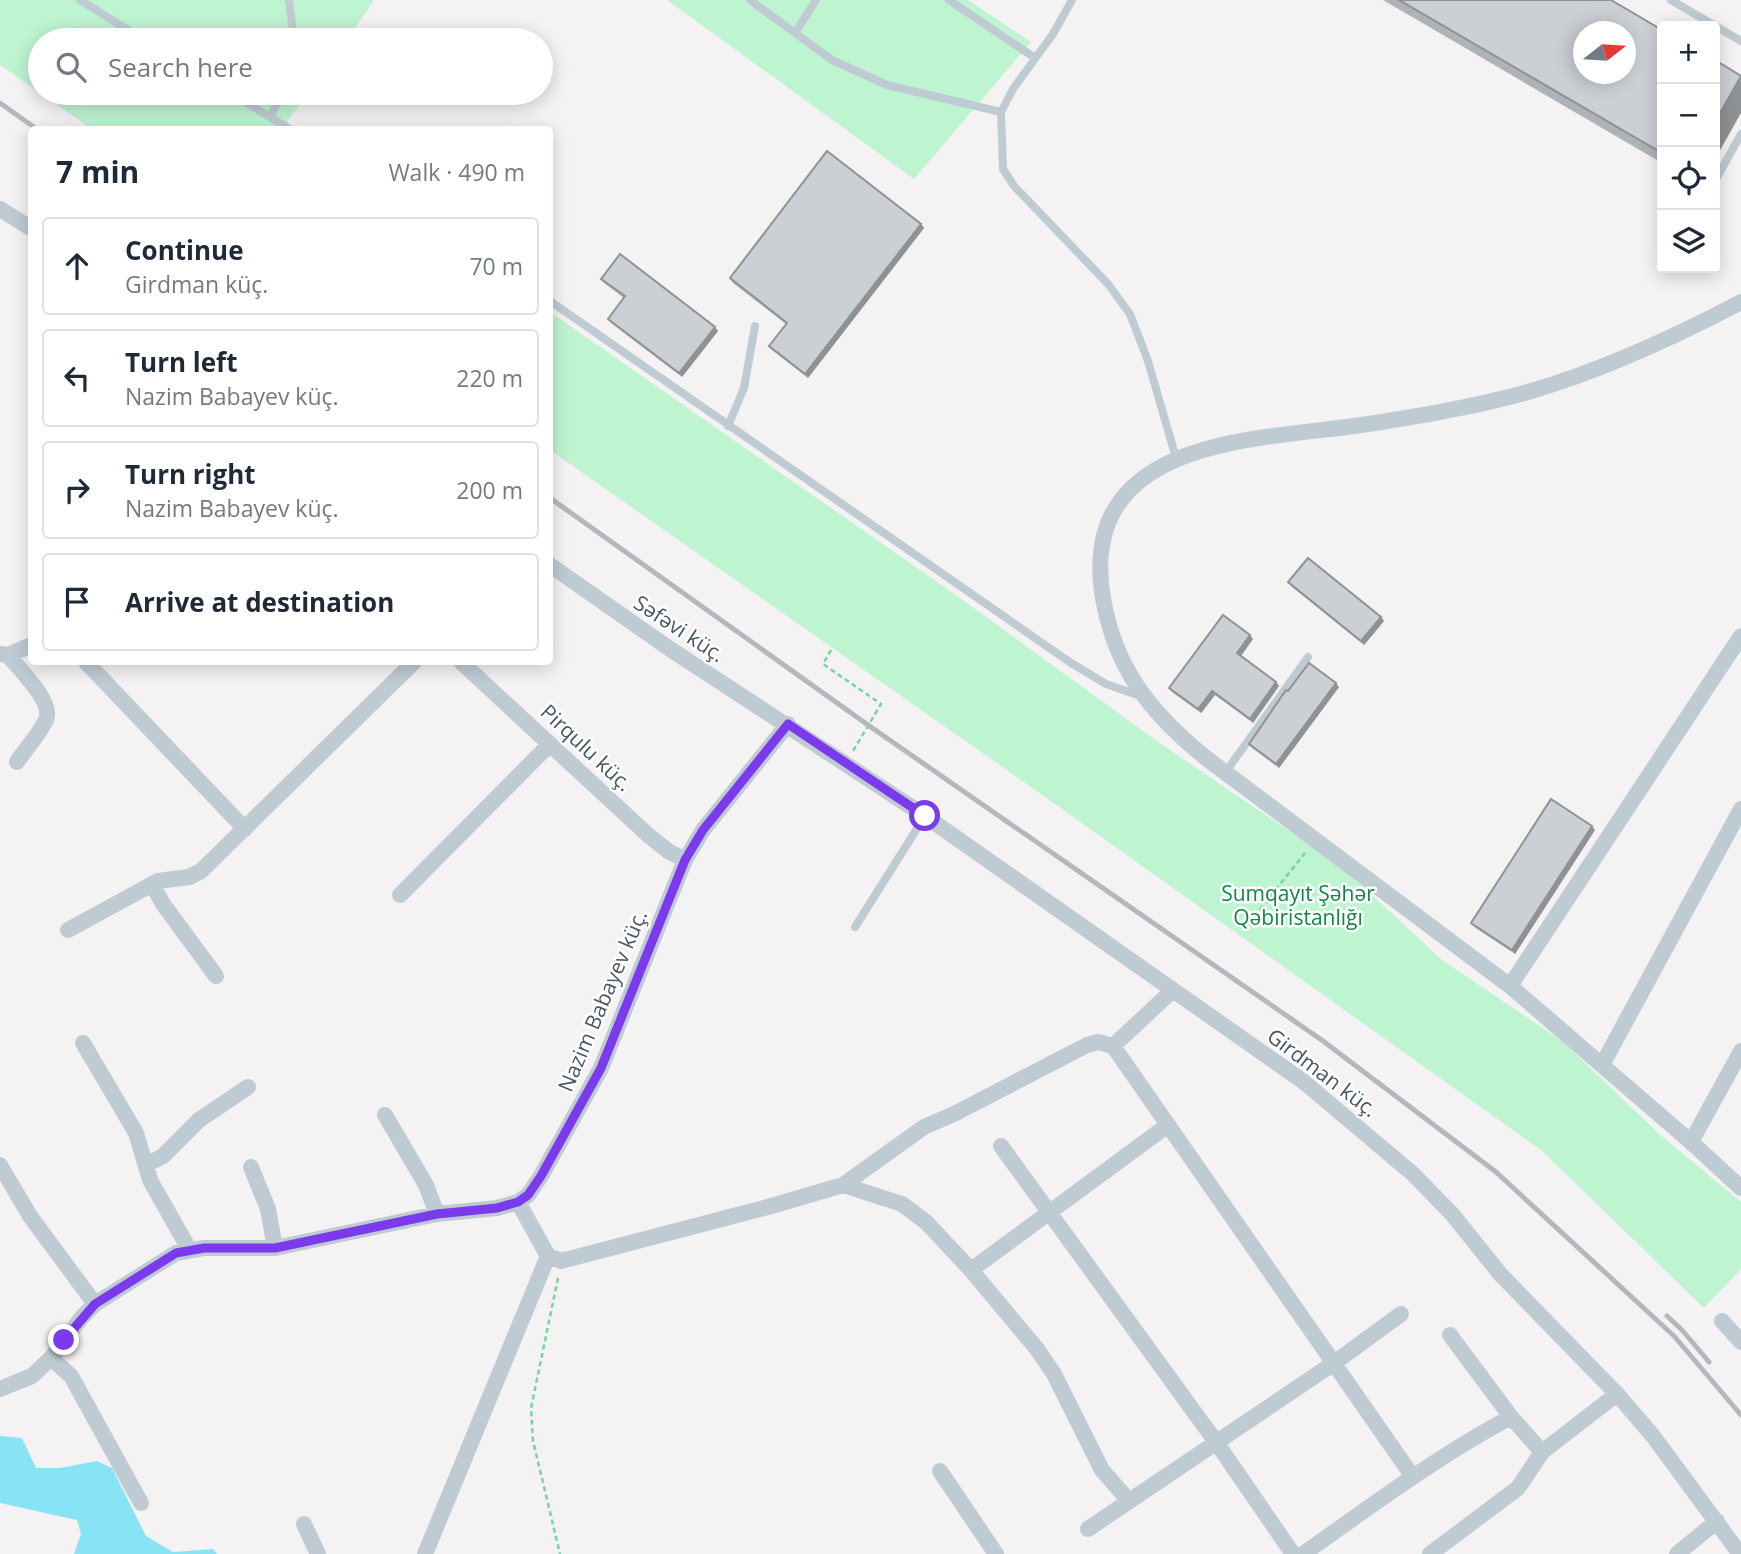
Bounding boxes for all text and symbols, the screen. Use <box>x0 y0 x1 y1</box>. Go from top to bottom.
north arrow <box>1573 21 1636 84</box>
map controls <box>1657 21 1720 273</box>
button: + <box>1657 21 1720 84</box>
search box <box>28 28 553 105</box>
icon: search <box>52 48 90 86</box>
text: Search here <box>108 49 253 85</box>
button: − <box>1657 84 1720 147</box>
button: locate <box>1657 147 1720 210</box>
text: 7 min <box>56 151 139 192</box>
text: Walk · 490 m <box>388 156 525 188</box>
button: layers <box>1657 210 1720 273</box>
text: Continue <box>125 232 244 268</box>
icon: ahead <box>58 247 96 285</box>
text: 70 m <box>469 250 523 282</box>
text: Girdman küç. <box>125 268 268 300</box>
text: Turn left <box>125 344 237 380</box>
icon: left <box>58 359 96 397</box>
text: 220 m <box>456 362 523 394</box>
text: Nazim Babayev küç. <box>125 380 339 412</box>
text: Turn right <box>125 456 256 492</box>
icon: right <box>58 471 96 509</box>
text: 200 m <box>456 474 523 506</box>
text: Nazim Babayev küç. <box>125 492 339 524</box>
icon: arrive <box>58 583 96 621</box>
text: Arrive at destination <box>125 584 394 620</box>
street label: Səfəvi küç. <box>629 588 730 668</box>
street label: Pirqulu küç. <box>535 698 638 797</box>
route start <box>909 800 940 831</box>
park label: Sumqayıt Şəhər Qəbiristanlığı <box>1221 879 1375 931</box>
street label: Nazim Babayev küç. <box>551 905 653 1096</box>
street label: Girdman küç. <box>1262 1022 1383 1123</box>
route end <box>48 1324 79 1355</box>

